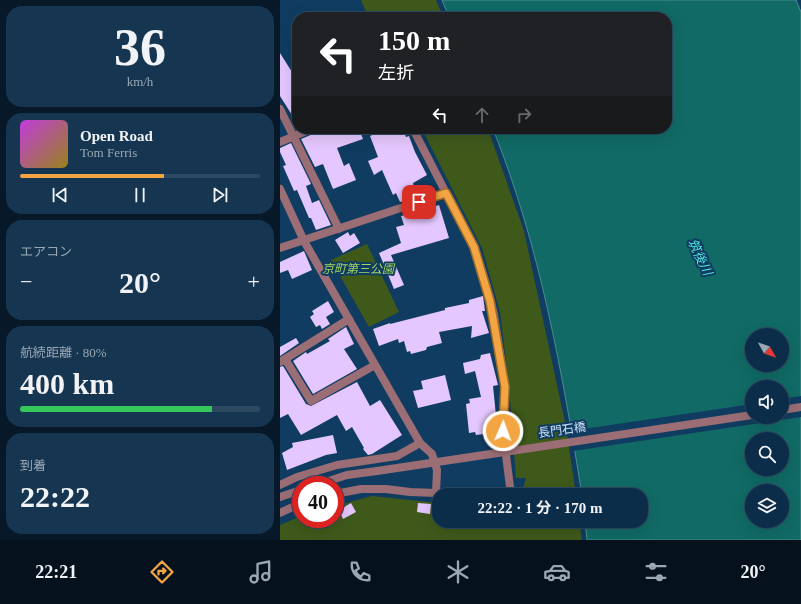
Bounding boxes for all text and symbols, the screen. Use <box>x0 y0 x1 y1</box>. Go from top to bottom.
text: 36 <box>114 19 166 76</box>
text: 150 m <box>378 25 450 56</box>
icon: left <box>312 28 364 80</box>
text: 左折 <box>378 63 414 83</box>
text: km/h <box>127 74 153 89</box>
icon: left <box>429 104 451 126</box>
icon: ahead <box>471 104 493 126</box>
icon: right <box>513 104 535 126</box>
text: Open Road <box>80 128 153 144</box>
text: Tom Ferris <box>80 145 137 160</box>
icon: previous <box>49 184 71 206</box>
icon: pause <box>129 184 151 206</box>
icon: next <box>209 184 231 206</box>
pin <box>402 185 436 219</box>
icon: arrive <box>408 191 430 213</box>
water label: 筑後川 <box>685 236 716 280</box>
text: エアコン <box>20 244 72 259</box>
park label: 京町第三公園 <box>322 262 396 276</box>
text: 20° <box>119 266 161 299</box>
text: − <box>20 269 32 294</box>
text: + <box>248 269 260 294</box>
north arrow <box>745 328 789 372</box>
map controls <box>745 328 789 528</box>
text: 航続距離 · 80% <box>20 345 107 360</box>
text: 400 km <box>20 367 114 400</box>
button: sound <box>745 380 789 424</box>
position arrow <box>482 410 524 452</box>
street label: 長門石橋 <box>537 420 587 440</box>
button: search <box>745 432 789 476</box>
text: 到着 <box>20 458 46 473</box>
speed limit sign: 40 <box>292 476 344 528</box>
text: 22:22 <box>20 480 90 513</box>
button: layers <box>745 484 789 528</box>
text: 22:22 · 1 分 · 170 m <box>478 500 603 516</box>
icon: directions <box>148 558 176 586</box>
icon: music <box>247 558 275 586</box>
icon: phone <box>346 558 374 586</box>
icon: climate <box>444 558 472 586</box>
icon: car <box>543 558 571 586</box>
icon: filters <box>642 558 670 586</box>
text: 22:21 <box>35 562 77 582</box>
text: 20° <box>740 562 766 582</box>

